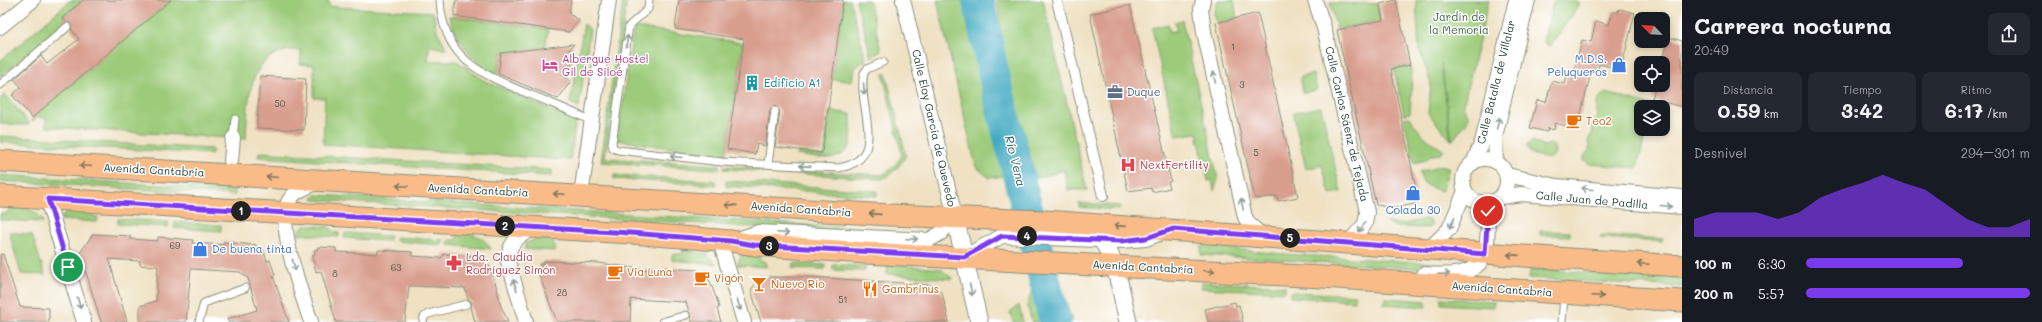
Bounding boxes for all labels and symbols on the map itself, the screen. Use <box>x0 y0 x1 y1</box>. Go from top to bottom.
park label: Jardín de la Memoria <box>1429 9 1489 37</box>
north arrow <box>1634 12 1670 48</box>
street label: Calle Batalla de Villalar <box>1473 18 1518 145</box>
one-way arrow <box>623 35 631 48</box>
house number: 1 <box>1231 41 1235 52</box>
street label: Calle Carlos Sáenz de Tejada <box>1322 45 1373 203</box>
street label: Calle Eloy García de Quevedo <box>909 48 960 209</box>
place label: Albergue Hostel Gil de Siloé <box>562 51 649 79</box>
place label: M.D.S. Peluqueros <box>1547 51 1607 79</box>
hotel icon: Albergue Hostel Gil de Siloé <box>541 56 559 74</box>
shop icon: M.D.S. Peluqueros <box>1610 56 1628 74</box>
one-way arrow <box>1210 71 1218 84</box>
building icon: Edificio A1 <box>743 74 761 92</box>
place label: Edificio A1 <box>764 75 821 90</box>
house number: 3 <box>1239 79 1245 90</box>
one-way arrow <box>860 82 868 95</box>
office icon: Duque <box>1106 83 1124 101</box>
place label: Duque <box>1127 84 1161 99</box>
house number: 50 <box>275 98 286 109</box>
cafe icon: Teo2 <box>1565 112 1583 130</box>
place label: Teo2 <box>1586 113 1612 128</box>
one-way arrow <box>1495 117 1503 130</box>
water label: Río Vena <box>1002 134 1030 188</box>
house number: 5 <box>1253 147 1259 158</box>
one-way arrow <box>670 154 683 161</box>
hospital icon: NextFertility <box>1119 156 1137 174</box>
place label: NextFertility <box>1140 157 1209 172</box>
street label: Avenida Cantabria <box>103 159 205 180</box>
one-way arrow <box>79 163 92 170</box>
one-way arrow <box>799 163 812 170</box>
one-way arrow <box>266 174 279 181</box>
street label: Avenida Cantabria <box>427 179 529 200</box>
one-way arrow <box>396 183 409 190</box>
shop icon: Colada 30 <box>1404 184 1422 202</box>
one-way arrow <box>1581 185 1594 192</box>
street label: Calle Juan de Padilla <box>1535 187 1649 212</box>
one-way arrow <box>553 191 566 198</box>
pin <box>1471 194 1505 228</box>
street label: Avenida Cantabria <box>750 197 852 220</box>
one-way arrow <box>1238 198 1246 211</box>
pin: 1 <box>231 201 251 221</box>
one-way arrow <box>725 201 738 208</box>
place label: Colada 30 <box>1386 202 1440 217</box>
one-way arrow <box>1659 203 1672 210</box>
one-way arrow <box>869 210 882 217</box>
pin: 2 <box>495 216 515 236</box>
one-way arrow <box>1448 217 1455 229</box>
one-way arrow <box>1114 222 1127 229</box>
one-way arrow <box>1358 222 1366 233</box>
pin: 4 <box>1017 226 1037 246</box>
pin: 5 <box>1280 228 1300 248</box>
one-way arrow <box>776 230 789 237</box>
pin: 3 <box>759 236 779 256</box>
one-way arrow <box>905 236 918 243</box>
house number: 69 <box>170 240 181 251</box>
shop icon: De buena tinta <box>191 240 209 258</box>
place label: De buena tinta <box>212 241 292 256</box>
place label: Lda. Claudia Rodríguez Simón <box>466 249 555 277</box>
pin <box>51 250 85 284</box>
one-way arrow <box>1507 252 1520 259</box>
pharmacy icon: Lda. Claudia Rodríguez Simón <box>445 254 463 272</box>
street label: Avenida Cantabria <box>1092 256 1194 277</box>
one-way arrow <box>291 258 298 271</box>
one-way arrow <box>1637 260 1650 267</box>
house number: 63 <box>391 262 401 273</box>
cafe icon: Via Luna <box>606 263 624 281</box>
place label: Via Luna <box>627 264 673 279</box>
one-way arrow <box>1202 267 1215 274</box>
house number: 8 <box>332 268 338 279</box>
cafe icon: Vigón <box>693 269 711 287</box>
place label: Vigón <box>714 270 743 285</box>
one-way arrow <box>1437 271 1450 278</box>
bar icon: Nuevo Río <box>750 275 768 293</box>
place label: Nuevo Río <box>771 276 825 291</box>
street label: Avenida Cantabria <box>1451 277 1553 300</box>
one-way arrow <box>511 278 518 291</box>
restaurant icon: Gambrinus <box>861 280 879 298</box>
place label: Gambrinus <box>882 281 939 296</box>
one-way arrow <box>968 283 976 296</box>
house number: 28 <box>557 287 568 298</box>
one-way arrow <box>1591 293 1604 300</box>
house number: 51 <box>838 294 848 305</box>
one-way arrow <box>76 297 83 310</box>
one-way arrow <box>736 298 743 311</box>

